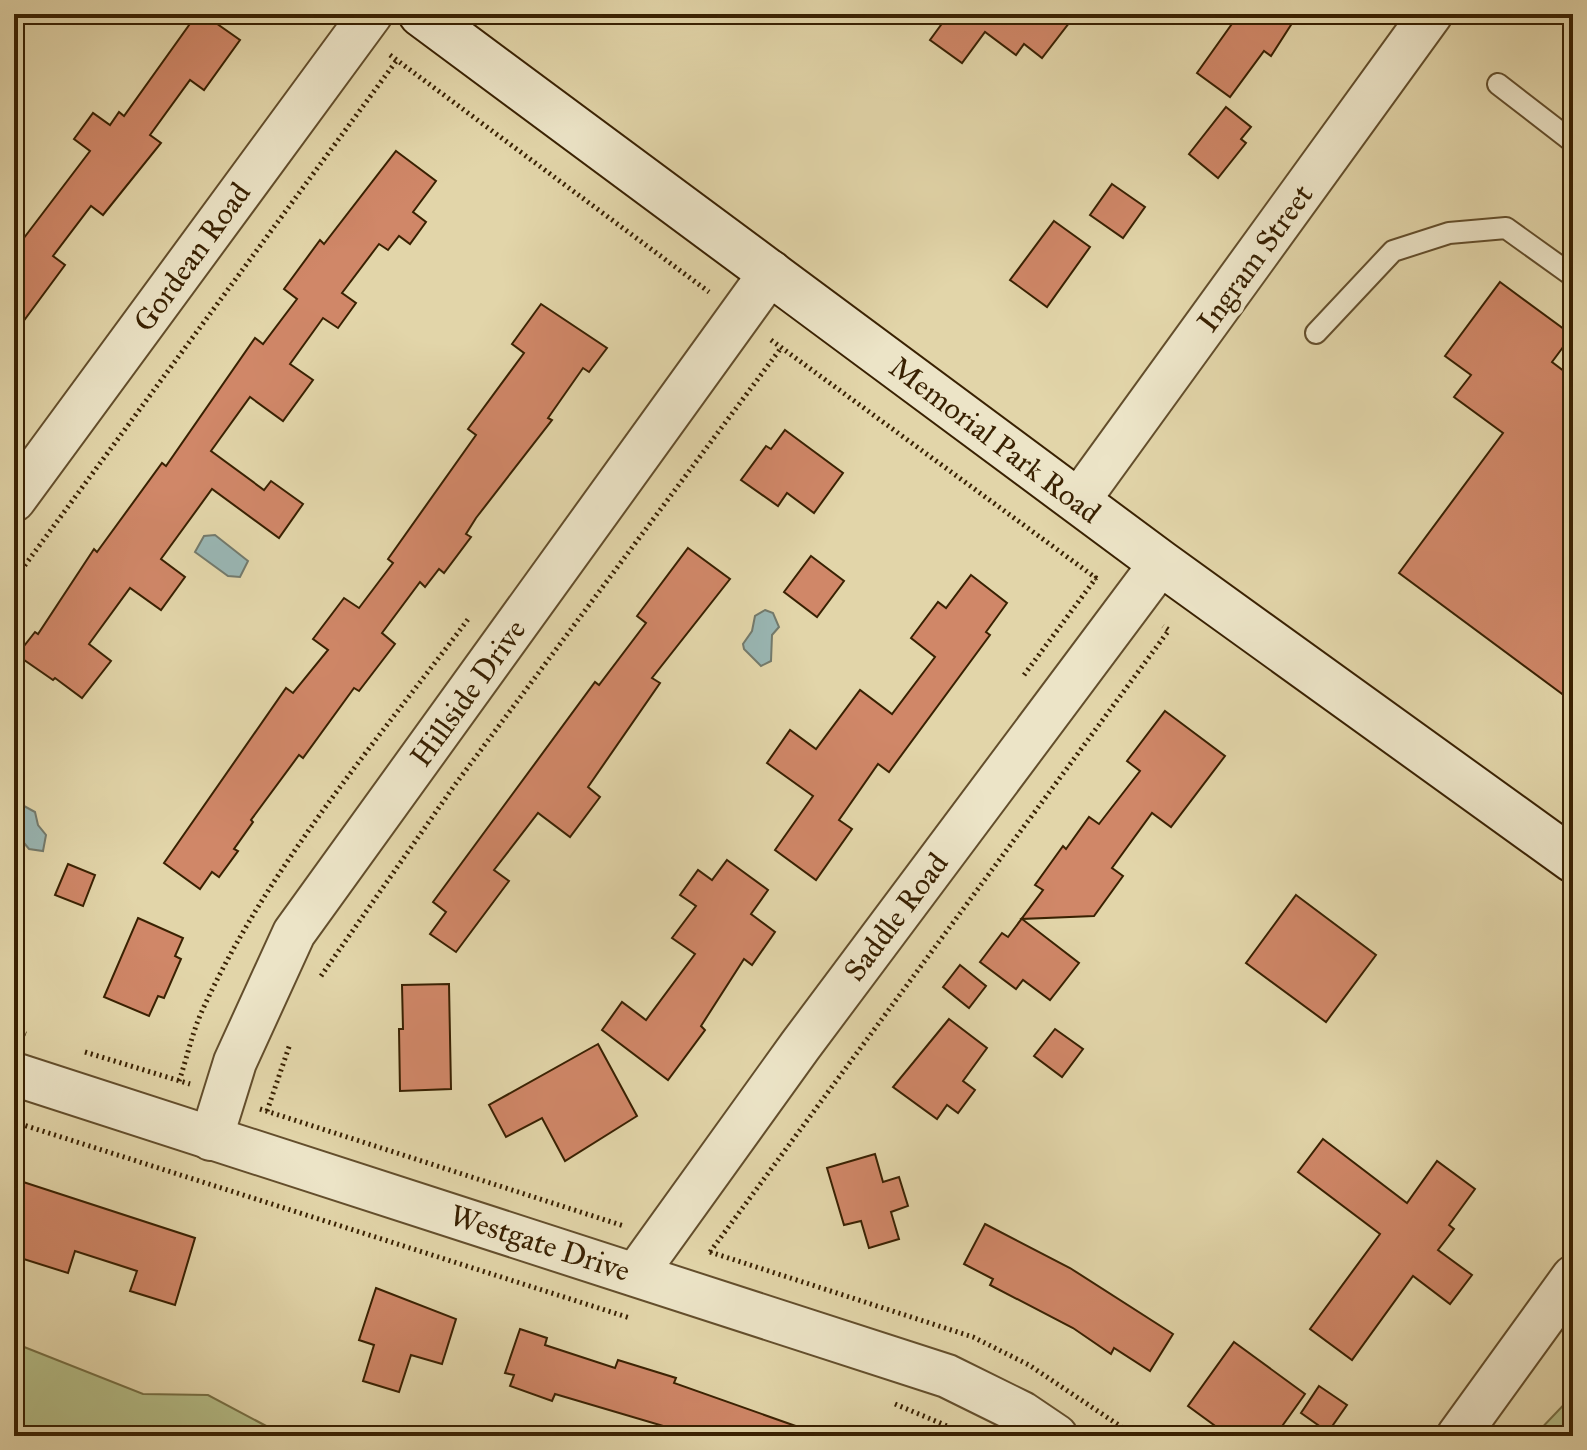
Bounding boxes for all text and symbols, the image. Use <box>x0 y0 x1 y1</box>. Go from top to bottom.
street label: Gordean Road <box>126 176 258 338</box>
street label: Ingram Street <box>1190 177 1321 339</box>
street label: Memorial Park Road <box>882 349 1108 531</box>
street label: Hillside Drive <box>403 612 533 774</box>
street label: Saddle Road <box>836 846 956 988</box>
street label: Westgate Drive <box>446 1197 634 1289</box>

